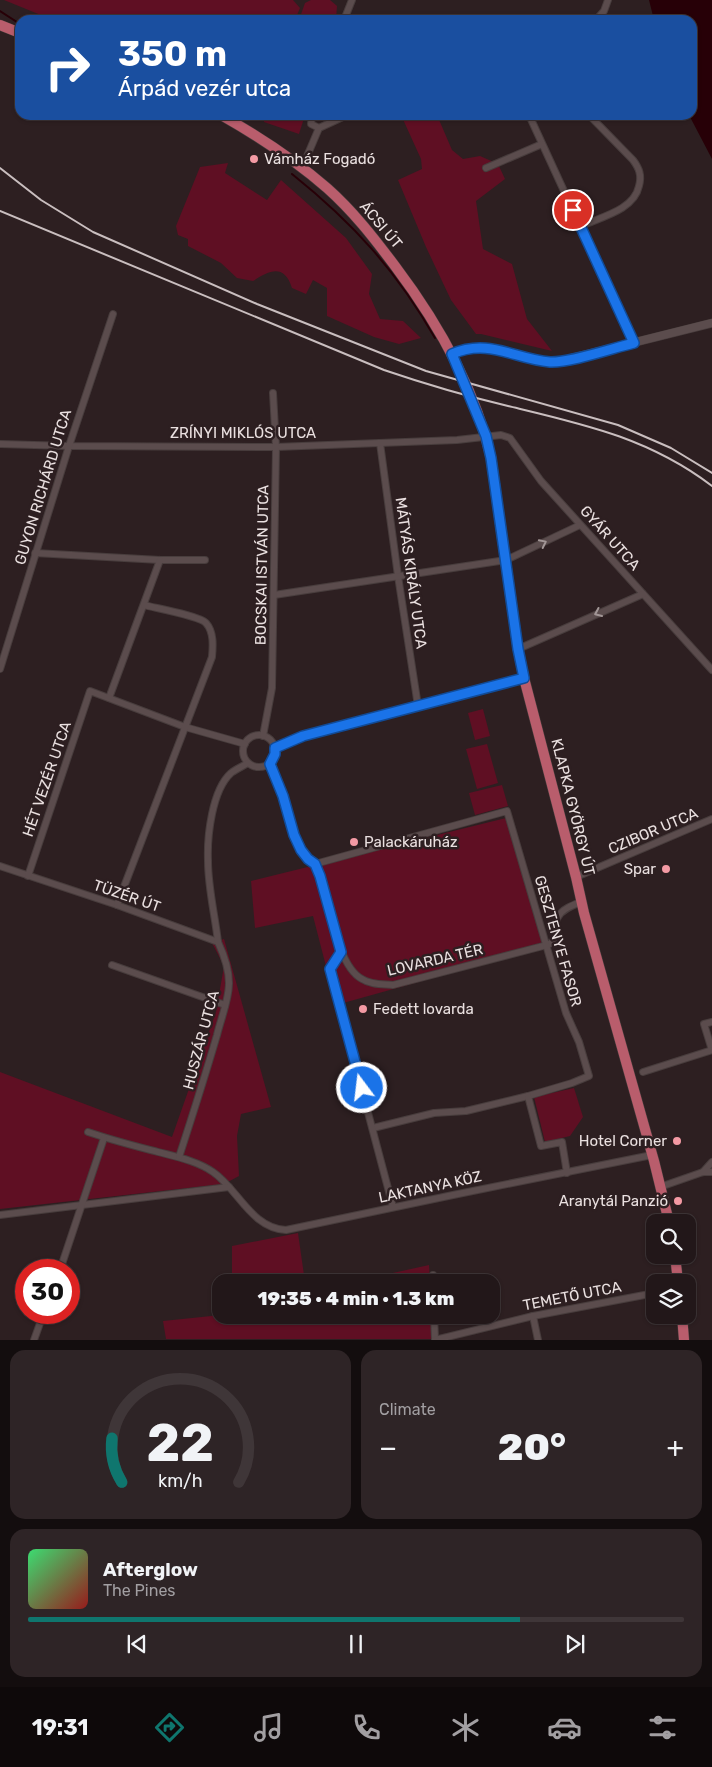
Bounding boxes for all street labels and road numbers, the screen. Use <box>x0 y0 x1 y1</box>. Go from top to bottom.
street label: ÁCSI ÚT <box>356 198 406 253</box>
street label: GUYON RICHÁRD UTCA <box>11 407 75 567</box>
street label: ZRÍNYI MIKLÓS UTCA <box>170 424 316 442</box>
street label: BOCSKAI ISTVÁN UTCA <box>252 485 272 645</box>
street label: MÁTYÁS KIRÁLY UTCA <box>391 496 431 650</box>
street label: GYÁR UTCA <box>576 502 644 574</box>
street label: HÉT VEZÉR UTCA <box>19 719 75 839</box>
street label: KLAPKA GYÖRGY ÚT <box>547 737 599 878</box>
street label: CZIBOR UTCA <box>605 804 701 858</box>
street label: GESZTENYE FASOR <box>531 873 585 1009</box>
street label: TÜZÉR ÚT <box>91 876 163 916</box>
street label: LOVARDA TÉR <box>385 940 485 980</box>
street label: HUSZÁR UTCA <box>179 988 223 1092</box>
street label: LAKTANYA KÖZ <box>377 1167 483 1207</box>
street label: TEMETŐ UTCA <box>521 1278 623 1314</box>

